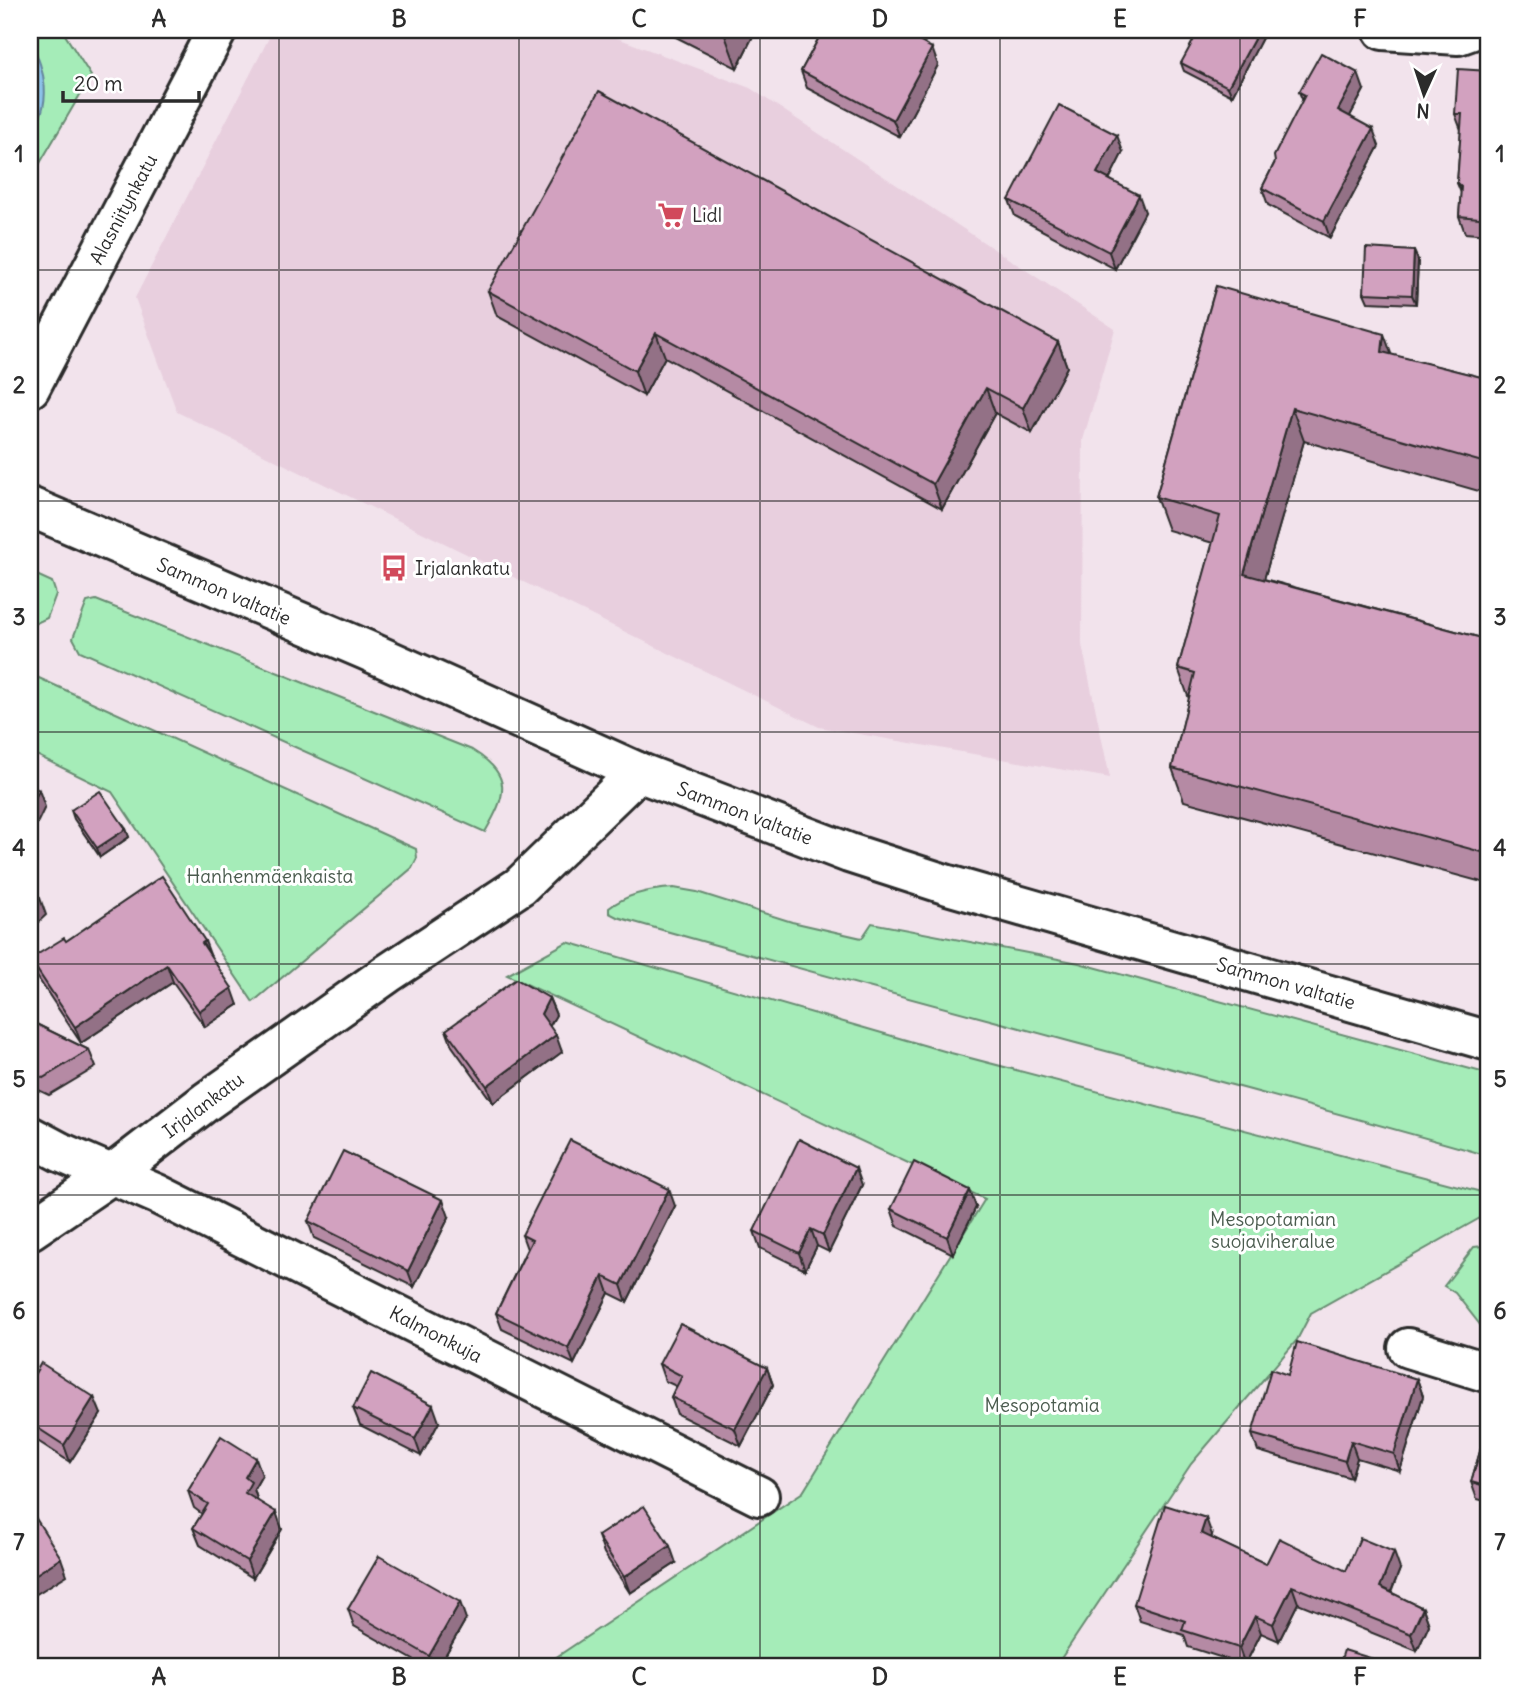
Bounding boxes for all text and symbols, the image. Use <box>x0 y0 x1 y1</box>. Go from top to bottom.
text: A <box>152 4 167 33</box>
text: B <box>391 4 407 33</box>
text: C <box>631 4 647 33</box>
text: D <box>872 4 888 33</box>
text: E <box>1113 4 1127 33</box>
text: F <box>1353 4 1367 33</box>
scale bar <box>63 60 200 104</box>
north arrow <box>1390 60 1460 130</box>
text: 20 m <box>74 70 123 97</box>
text: N <box>1416 99 1430 123</box>
text: 1 <box>14 139 24 168</box>
text: 1 <box>1495 139 1505 168</box>
street label: Alasniitynkatu <box>84 150 162 268</box>
supermarket icon: Lidl <box>656 200 686 230</box>
place label: Lidl <box>692 203 722 227</box>
text: 2 <box>13 370 26 399</box>
text: 2 <box>1494 370 1507 399</box>
street label: Sammon valtatie <box>153 552 295 630</box>
bus stop icon: Irjalankatu <box>379 553 409 583</box>
place label: Irjalankatu <box>415 556 510 580</box>
text: 3 <box>12 602 26 631</box>
text: 3 <box>1493 602 1507 631</box>
street label: Sammon valtatie <box>674 776 816 850</box>
text: 4 <box>12 833 26 862</box>
text: 4 <box>1493 833 1507 862</box>
park label: Hanhenmäenkaista <box>187 864 354 888</box>
street label: Sammon valtatie <box>1214 952 1358 1014</box>
text: 5 <box>12 1064 26 1093</box>
text: 5 <box>1493 1064 1507 1093</box>
street label: Irjalankatu <box>158 1067 248 1143</box>
park label: Mesopotamian suojaviheralue <box>1210 1207 1336 1253</box>
text: 6 <box>12 1296 26 1325</box>
text: 6 <box>1493 1296 1507 1325</box>
street label: Kalmonkuja <box>386 1300 487 1368</box>
park label: Mesopotamia <box>984 1393 1100 1417</box>
text: 7 <box>13 1527 25 1556</box>
text: 7 <box>1494 1527 1506 1556</box>
text: A <box>152 1662 167 1691</box>
text: B <box>391 1662 407 1691</box>
text: C <box>631 1662 647 1691</box>
text: D <box>872 1662 888 1691</box>
text: E <box>1113 1662 1127 1691</box>
text: F <box>1353 1662 1367 1691</box>

